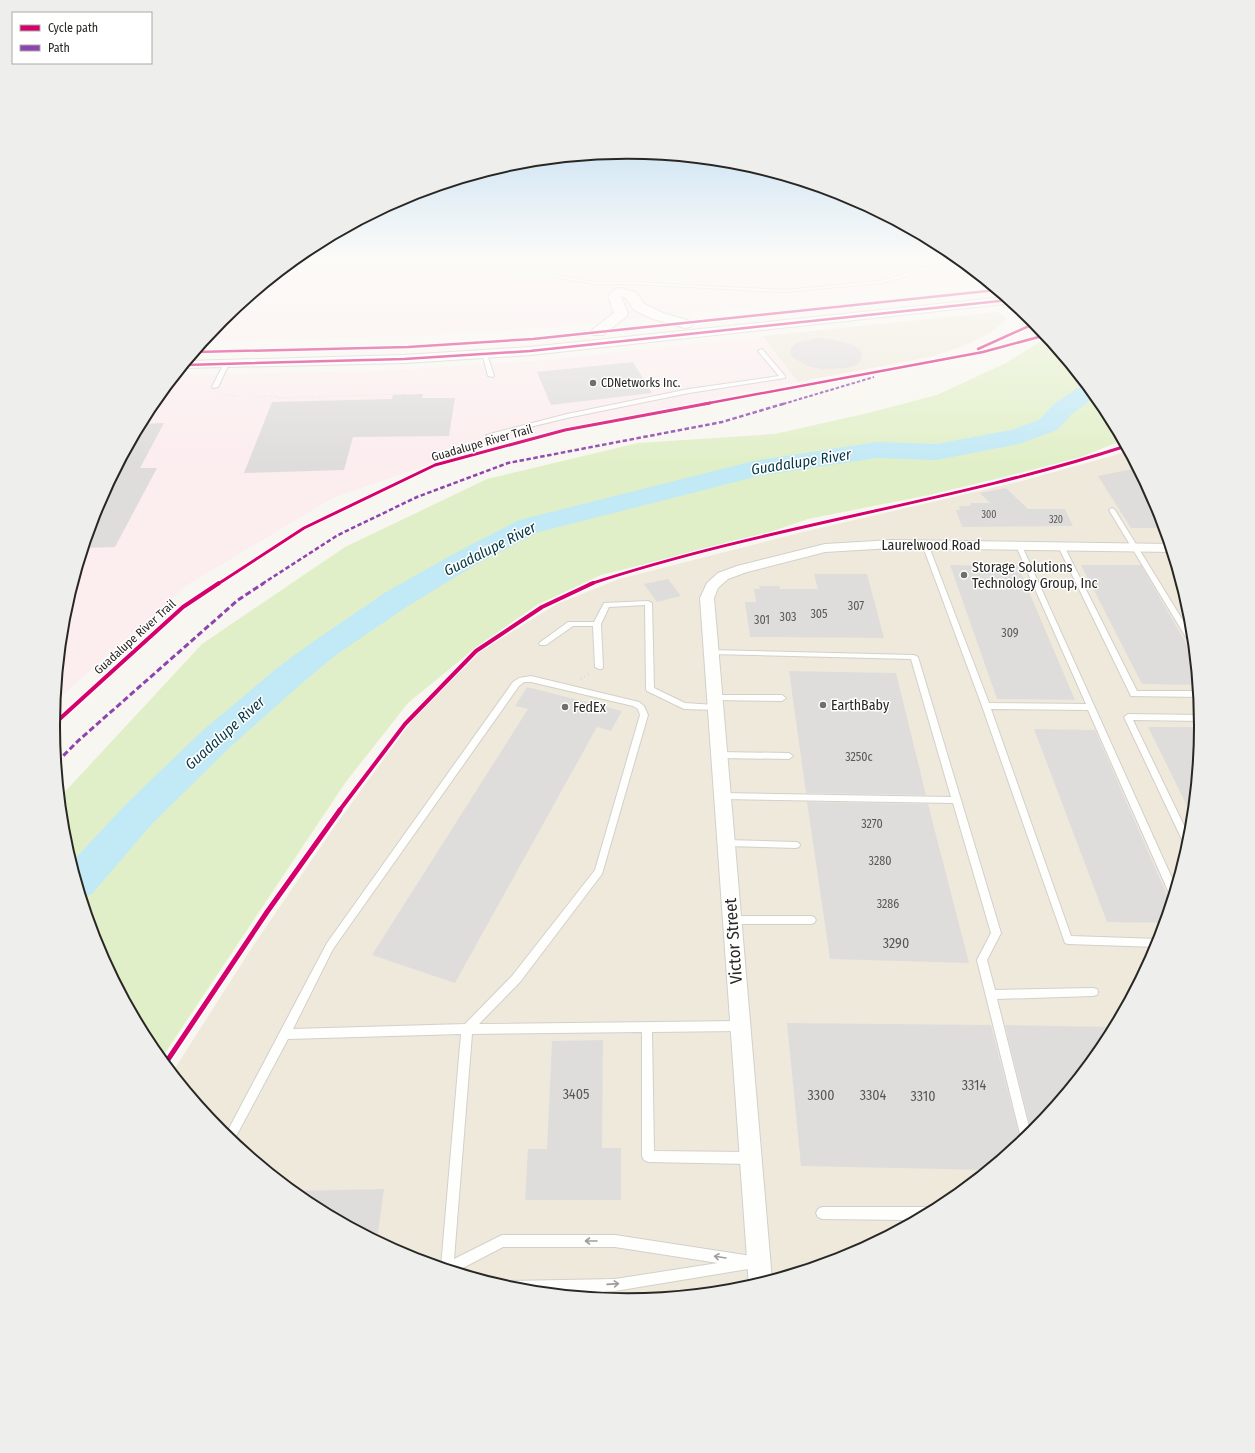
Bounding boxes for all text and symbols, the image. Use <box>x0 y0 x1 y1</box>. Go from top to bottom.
legend <box>12 12 152 64</box>
text: Cycle path <box>48 21 98 35</box>
text: Path <box>48 41 70 55</box>
place label: CDNetworks Inc. <box>601 376 681 390</box>
marker: CDNetworks Inc. <box>588 378 598 388</box>
street label: Guadalupe River Trail <box>430 422 534 464</box>
water label: Guadalupe River <box>750 445 853 479</box>
house number: 300 <box>982 509 996 521</box>
house number: 320 <box>1049 514 1063 526</box>
water label: Guadalupe River <box>441 518 540 580</box>
street label: Laurelwood Road <box>881 537 981 554</box>
place label: Storage Solutions Technology Group, Inc <box>972 559 1098 592</box>
marker: Storage Solutions Technology Group, Inc <box>959 570 969 580</box>
street label: Guadalupe River Trail <box>91 597 179 677</box>
house number: 307 <box>848 599 864 613</box>
house number: 305 <box>810 607 828 621</box>
house number: 303 <box>780 610 796 624</box>
house number: 301 <box>754 613 770 627</box>
house number: 309 <box>1001 626 1019 640</box>
water label: Guadalupe River <box>182 692 269 773</box>
place label: EarthBaby <box>831 697 890 714</box>
place label: FedEx <box>573 699 607 716</box>
marker: EarthBaby <box>818 700 828 710</box>
marker: FedEx <box>560 702 570 712</box>
house number: 3250c <box>845 750 873 764</box>
house number: 3270 <box>861 817 883 831</box>
house number: 3280 <box>869 854 891 868</box>
street label: Victor Street <box>720 897 747 985</box>
house number: 3286 <box>877 897 899 911</box>
house number: 3290 <box>883 935 909 952</box>
house number: 3314 <box>962 1077 986 1094</box>
house number: 3405 <box>563 1086 589 1103</box>
house number: 3300 <box>807 1087 835 1104</box>
house number: 3304 <box>860 1087 887 1104</box>
house number: 3310 <box>910 1088 936 1105</box>
one-way arrow <box>585 1237 598 1245</box>
one-way arrow <box>714 1253 727 1261</box>
one-way arrow <box>606 1281 619 1288</box>

